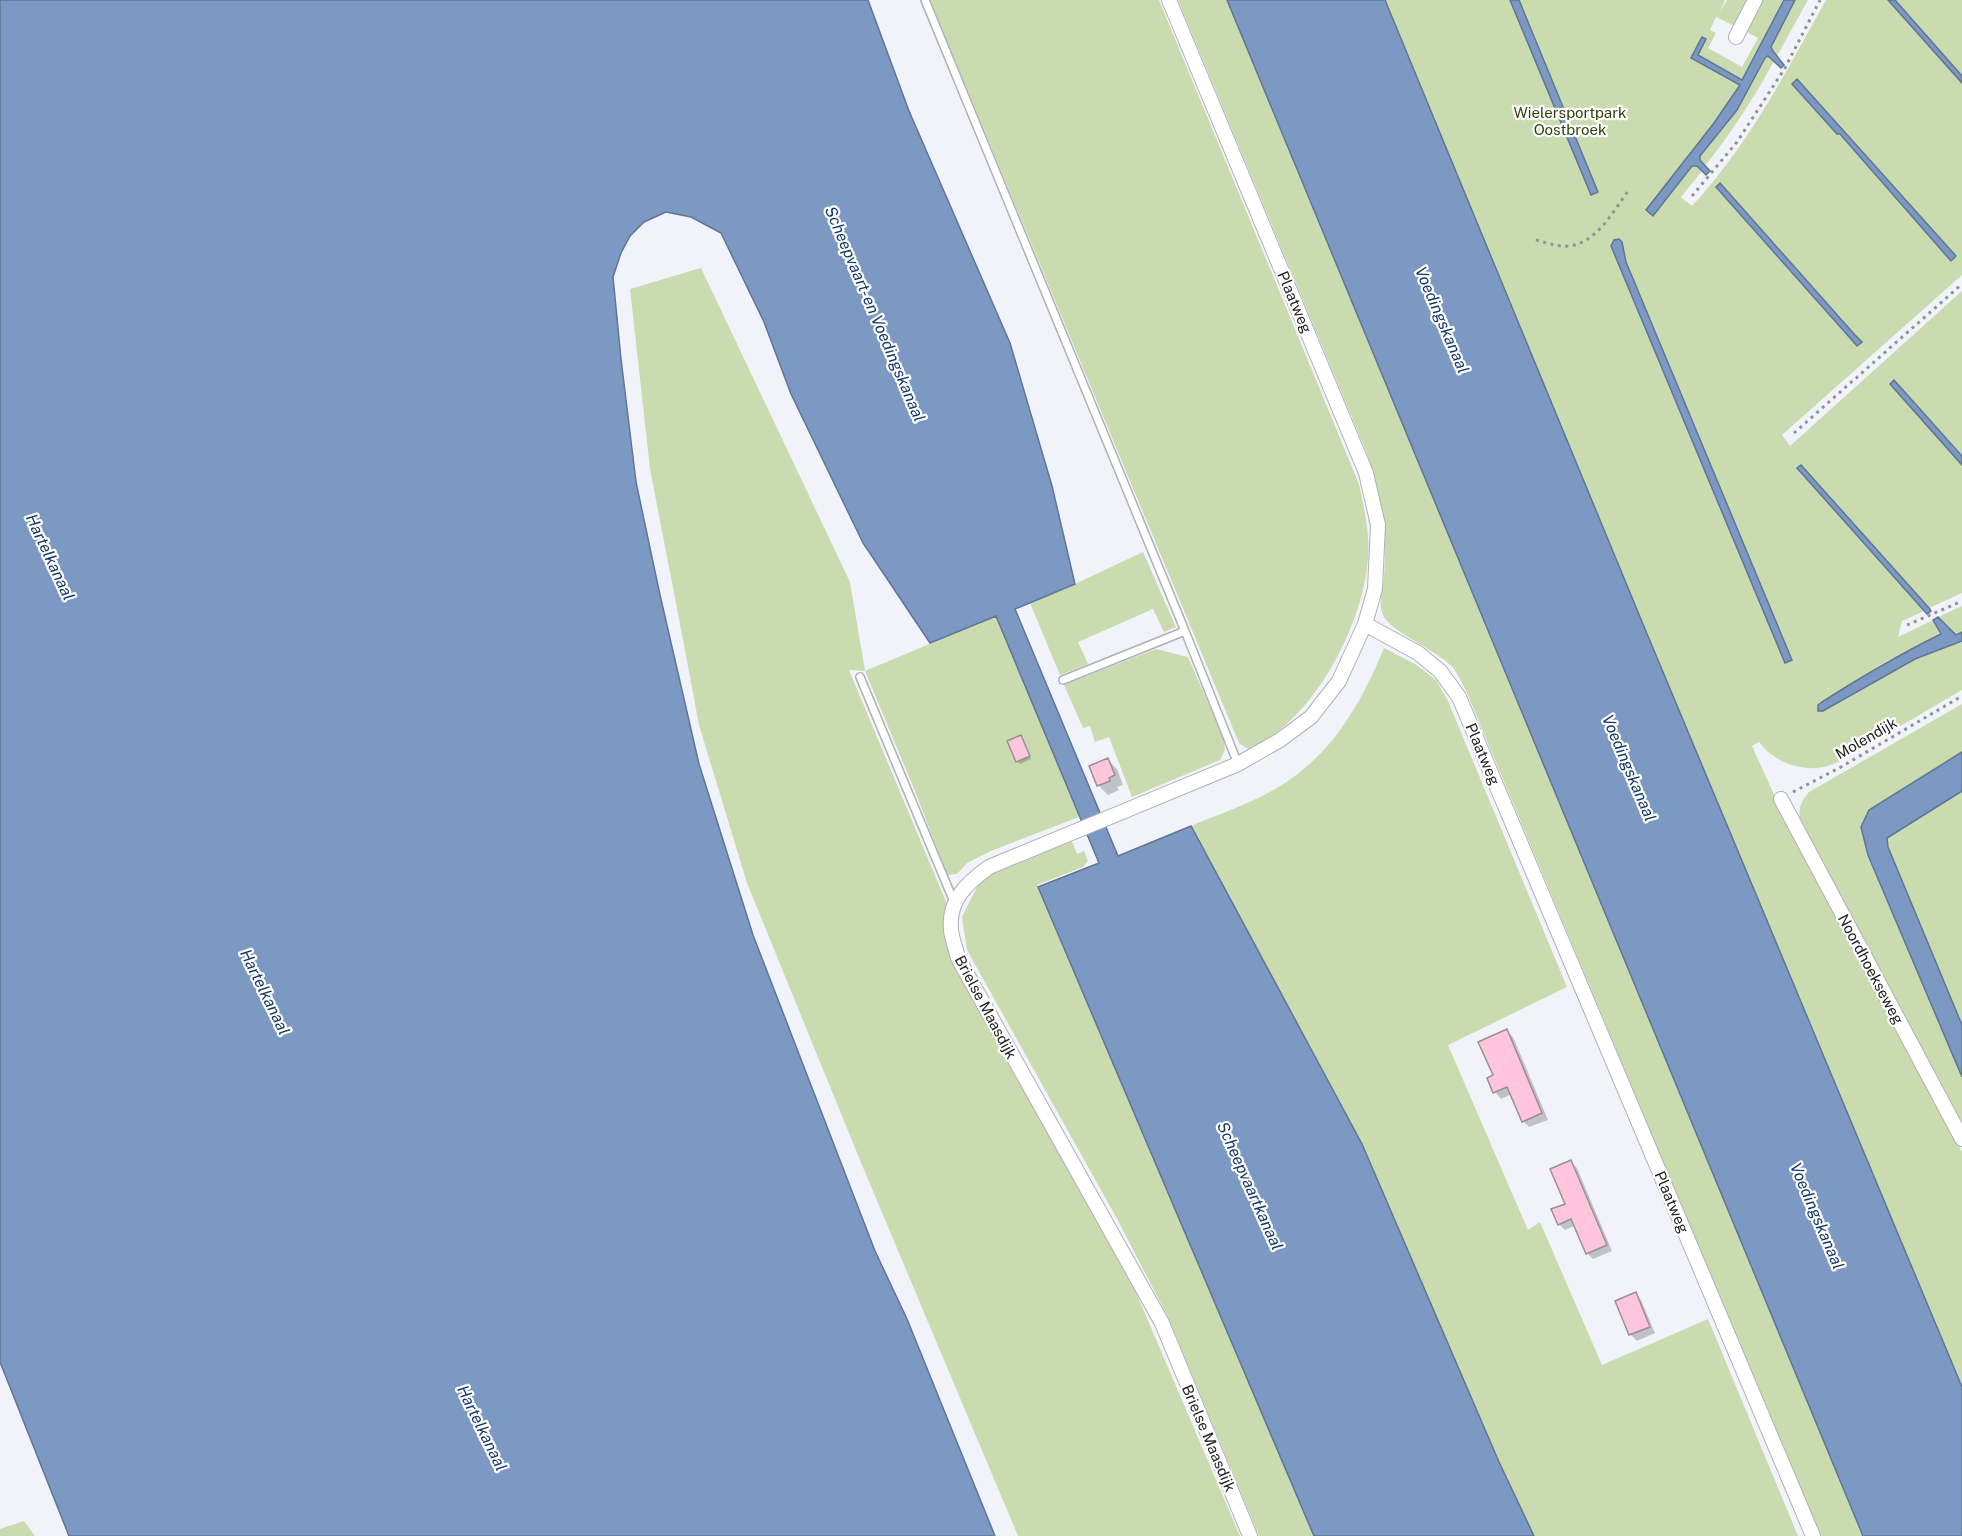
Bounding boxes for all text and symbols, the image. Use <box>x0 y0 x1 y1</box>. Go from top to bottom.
park label: Wielersportpark Oostbroek <box>1514 104 1626 138</box>
water label: Scheepvaart- en Voedingskanaal <box>821 204 929 424</box>
water label: Voedingskanaal <box>1411 264 1473 376</box>
street label: Plaatweg <box>1274 269 1316 335</box>
water label: Hartelkanaal <box>22 511 78 603</box>
water label: Voedingskanaal <box>1598 712 1660 824</box>
street label: Molendijk <box>1832 714 1900 762</box>
street label: Plaatweg <box>1462 721 1504 787</box>
street label: Noordhoekseweg <box>1835 911 1907 1027</box>
water label: Hartelkanaal <box>236 946 294 1038</box>
street label: Brielse Maasdijk <box>952 952 1020 1062</box>
water label: Scheepvaartkanaal <box>1213 1119 1287 1253</box>
water label: Voedingskanaal <box>1786 1160 1848 1272</box>
street label: Plaatweg <box>1651 1169 1693 1235</box>
water label: Hartelkanaal <box>453 1382 511 1474</box>
street label: Brielse Maasdijk <box>1179 1382 1239 1494</box>

